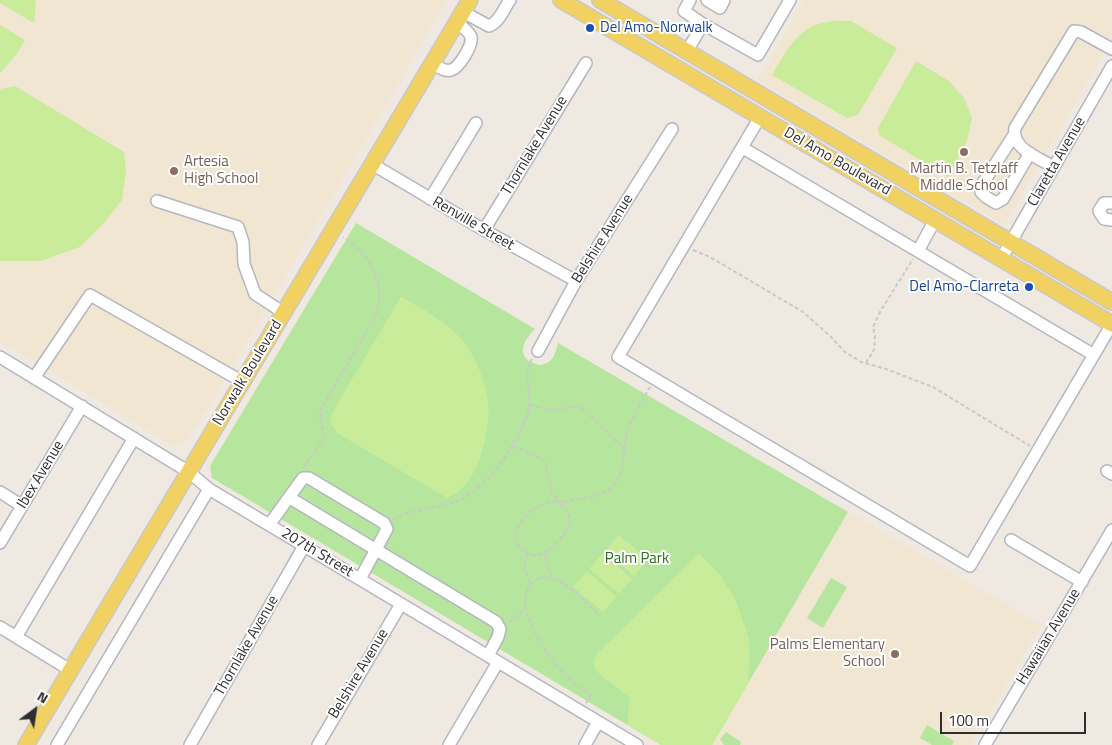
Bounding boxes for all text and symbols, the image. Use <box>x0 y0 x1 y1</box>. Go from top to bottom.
place label: Del Amo-Norwalk <box>600 19 713 37</box>
marker: Del Amo-Norwalk <box>584 22 596 34</box>
street label: Thornlake Avenue <box>498 93 572 199</box>
street label: Claretta Avenue <box>1024 114 1090 210</box>
street label: Del Amo Boulevard <box>780 124 894 200</box>
marker: Martin B. Tetzlaff Middle School <box>958 146 970 158</box>
place label: Artesia High School <box>184 153 259 188</box>
place label: Martin B. Tetzlaff Middle School <box>910 160 1018 195</box>
marker: Artesia High School <box>168 165 180 177</box>
street label: Belshire Avenue <box>568 191 638 287</box>
street label: Renville Street <box>429 193 517 255</box>
place label: Del Amo-Clarreta <box>909 278 1019 296</box>
marker: Del Amo-Clarreta <box>1023 281 1035 293</box>
street label: Norwalk Boulevard <box>209 317 287 429</box>
street label: Ibex Avenue <box>14 438 68 512</box>
street label: 207th Street <box>278 525 356 581</box>
park label: Palm Park <box>605 550 669 568</box>
street label: Hawaiian Avenue <box>1013 586 1085 688</box>
street label: Thornlake Avenue <box>211 593 283 699</box>
street label: Belshire Avenue <box>325 626 393 722</box>
place label: Palms Elementary School <box>770 636 885 671</box>
marker: Palms Elementary School <box>889 648 901 660</box>
north arrow <box>10 685 60 735</box>
text: N <box>33 685 53 708</box>
scale bar <box>942 702 1088 734</box>
text: 100 m <box>948 709 989 732</box>

